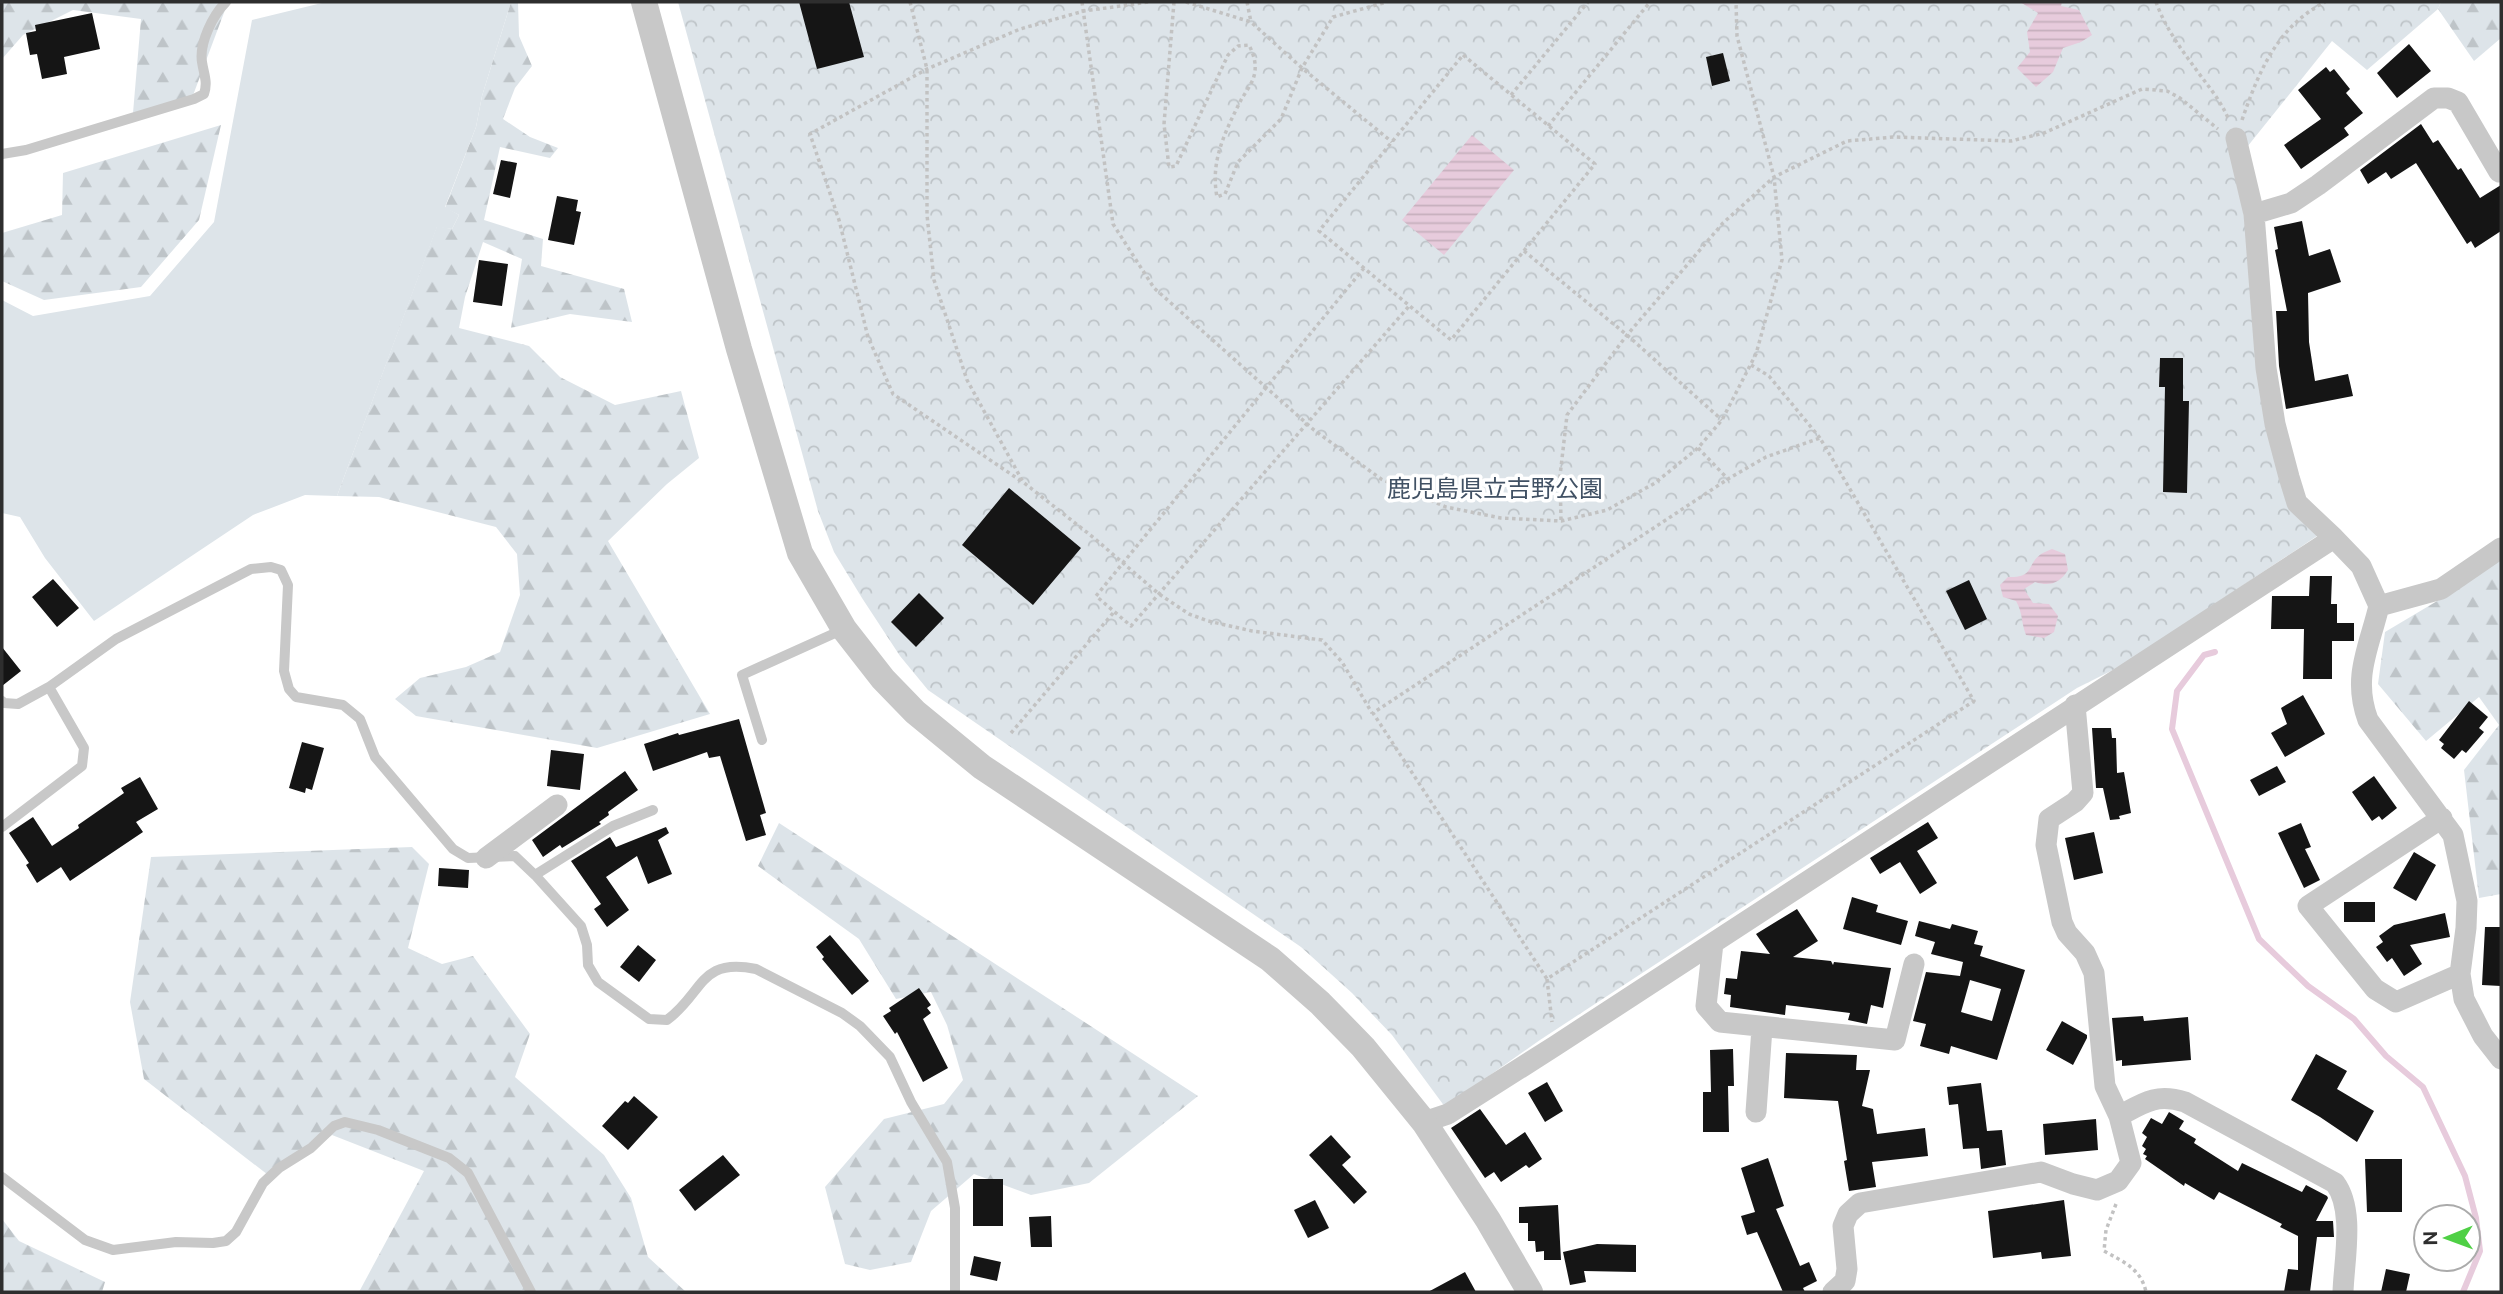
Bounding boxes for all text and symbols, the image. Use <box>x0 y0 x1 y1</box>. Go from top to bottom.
park label: 鹿児島県立吉野公園 <box>1387 474 1603 502</box>
north arrow <box>2412 1203 2482 1273</box>
text: N <box>2419 1231 2441 1246</box>

